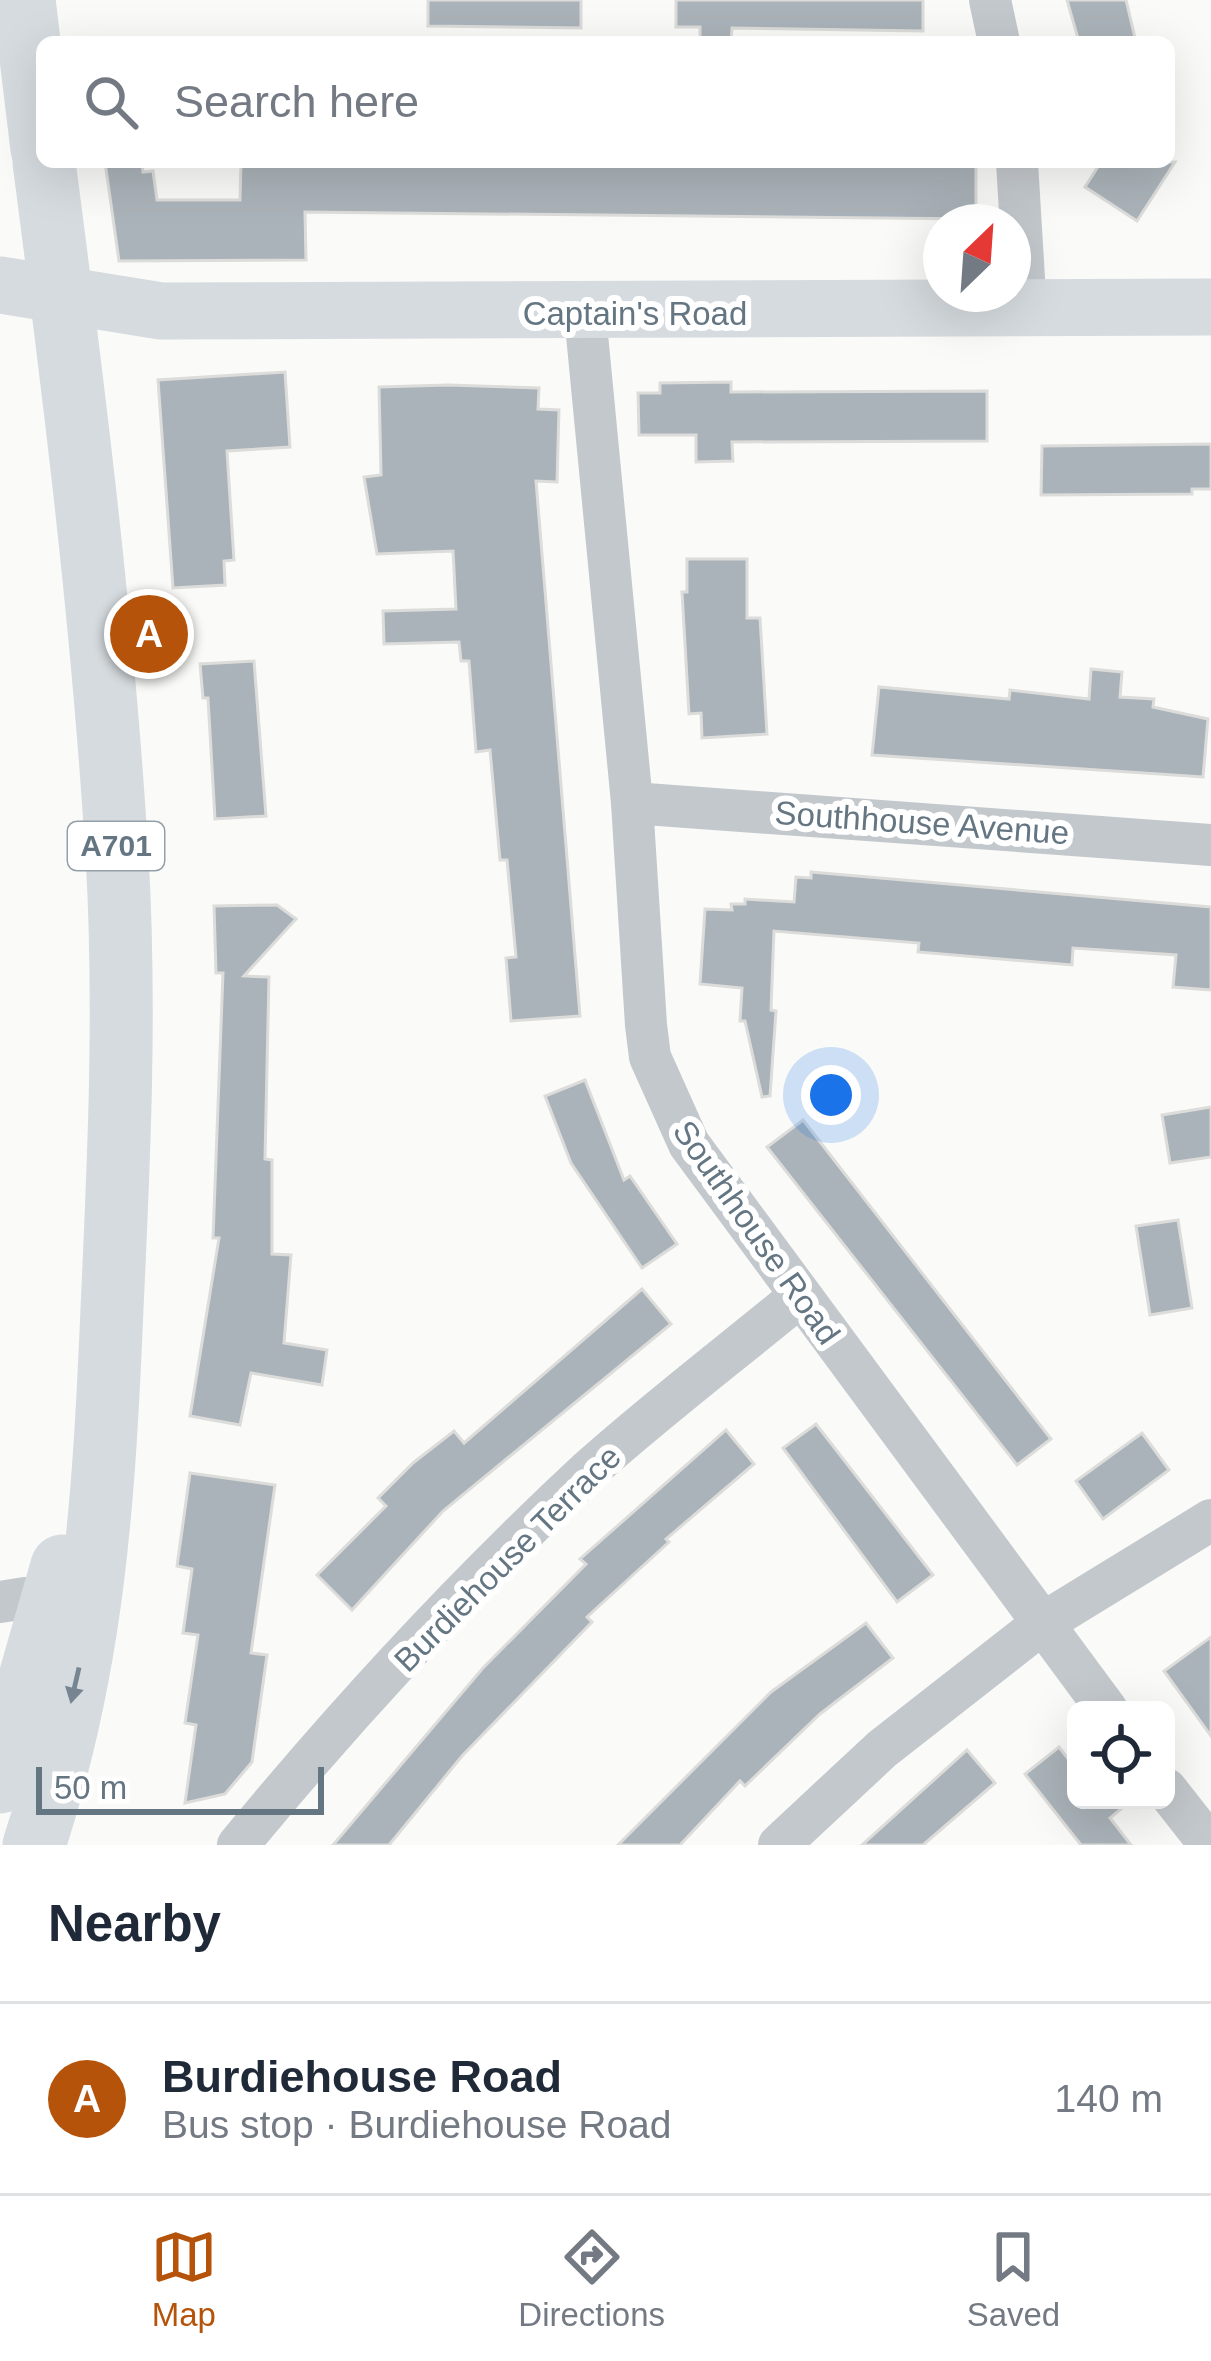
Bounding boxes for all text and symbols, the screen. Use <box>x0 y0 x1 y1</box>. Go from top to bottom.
search box <box>36 36 1175 168</box>
icon: search <box>78 69 144 135</box>
text: Search here <box>174 76 419 127</box>
north arrow <box>923 204 1031 312</box>
street label: Captain's Road <box>523 295 747 332</box>
pin: A <box>110 589 188 679</box>
street label: Southhouse Avenue <box>774 794 1070 851</box>
road number: A701 <box>68 822 164 870</box>
your location <box>801 1065 861 1125</box>
street label: Southhouse Road <box>666 1113 848 1351</box>
street label: Burdiehouse Terrace <box>387 1438 628 1679</box>
one-way arrow <box>65 1667 84 1704</box>
map controls <box>1067 1701 1175 1809</box>
button: locate <box>1067 1701 1175 1809</box>
scale bar <box>36 1761 324 1814</box>
text: 50 m <box>54 1769 127 1806</box>
text: Nearby <box>48 1895 221 1952</box>
text: Burdiehouse Road <box>162 2051 562 2102</box>
text: A <box>73 2077 101 2120</box>
text: 140 m <box>1055 2077 1163 2120</box>
text: Bus stop · Burdiehouse Road <box>162 2103 671 2146</box>
tab: Map <box>151 2224 217 2334</box>
tab: Directions <box>518 2224 665 2334</box>
tab: Saved <box>967 2224 1060 2334</box>

